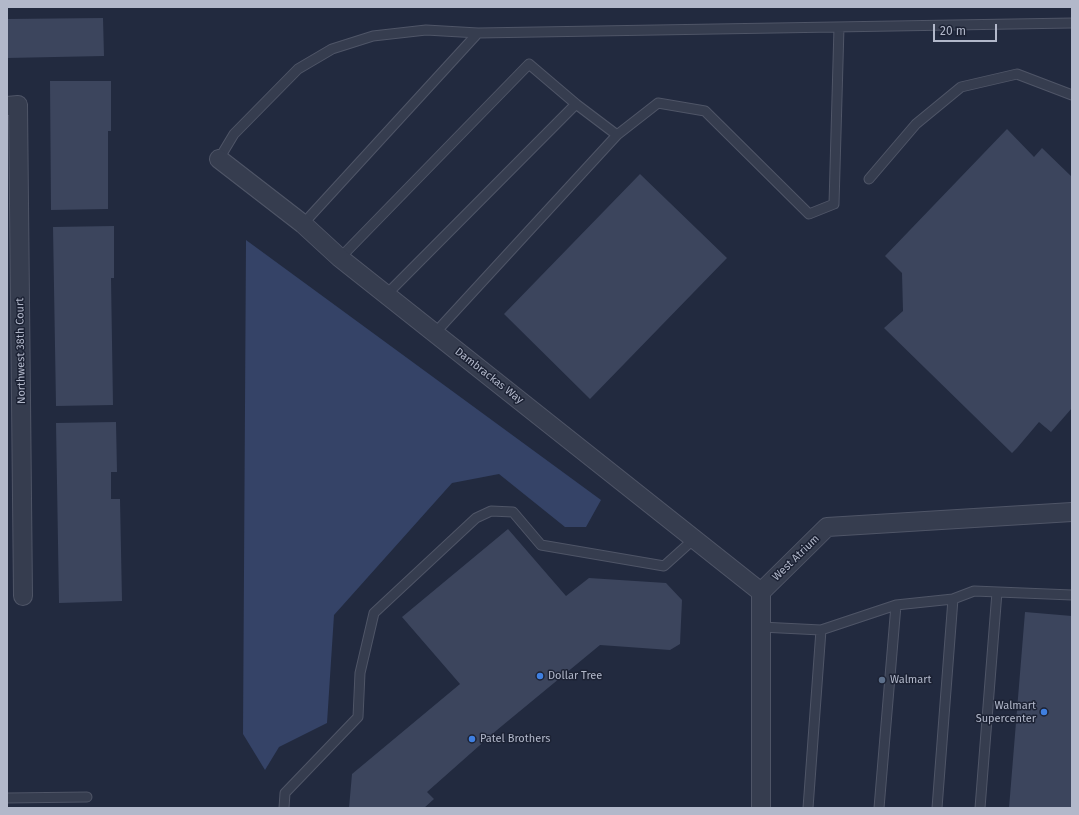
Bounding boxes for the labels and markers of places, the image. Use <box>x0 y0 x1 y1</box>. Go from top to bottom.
place label: Dollar Tree <box>548 669 602 683</box>
marker: Dollar Tree <box>535 671 545 681</box>
place label: Walmart <box>890 673 931 687</box>
marker: Walmart <box>877 675 887 685</box>
place label: Walmart Supercenter <box>976 699 1036 725</box>
marker: Walmart Supercenter <box>1039 707 1049 717</box>
place label: Patel Brothers <box>480 732 550 746</box>
marker: Patel Brothers <box>467 734 477 744</box>

